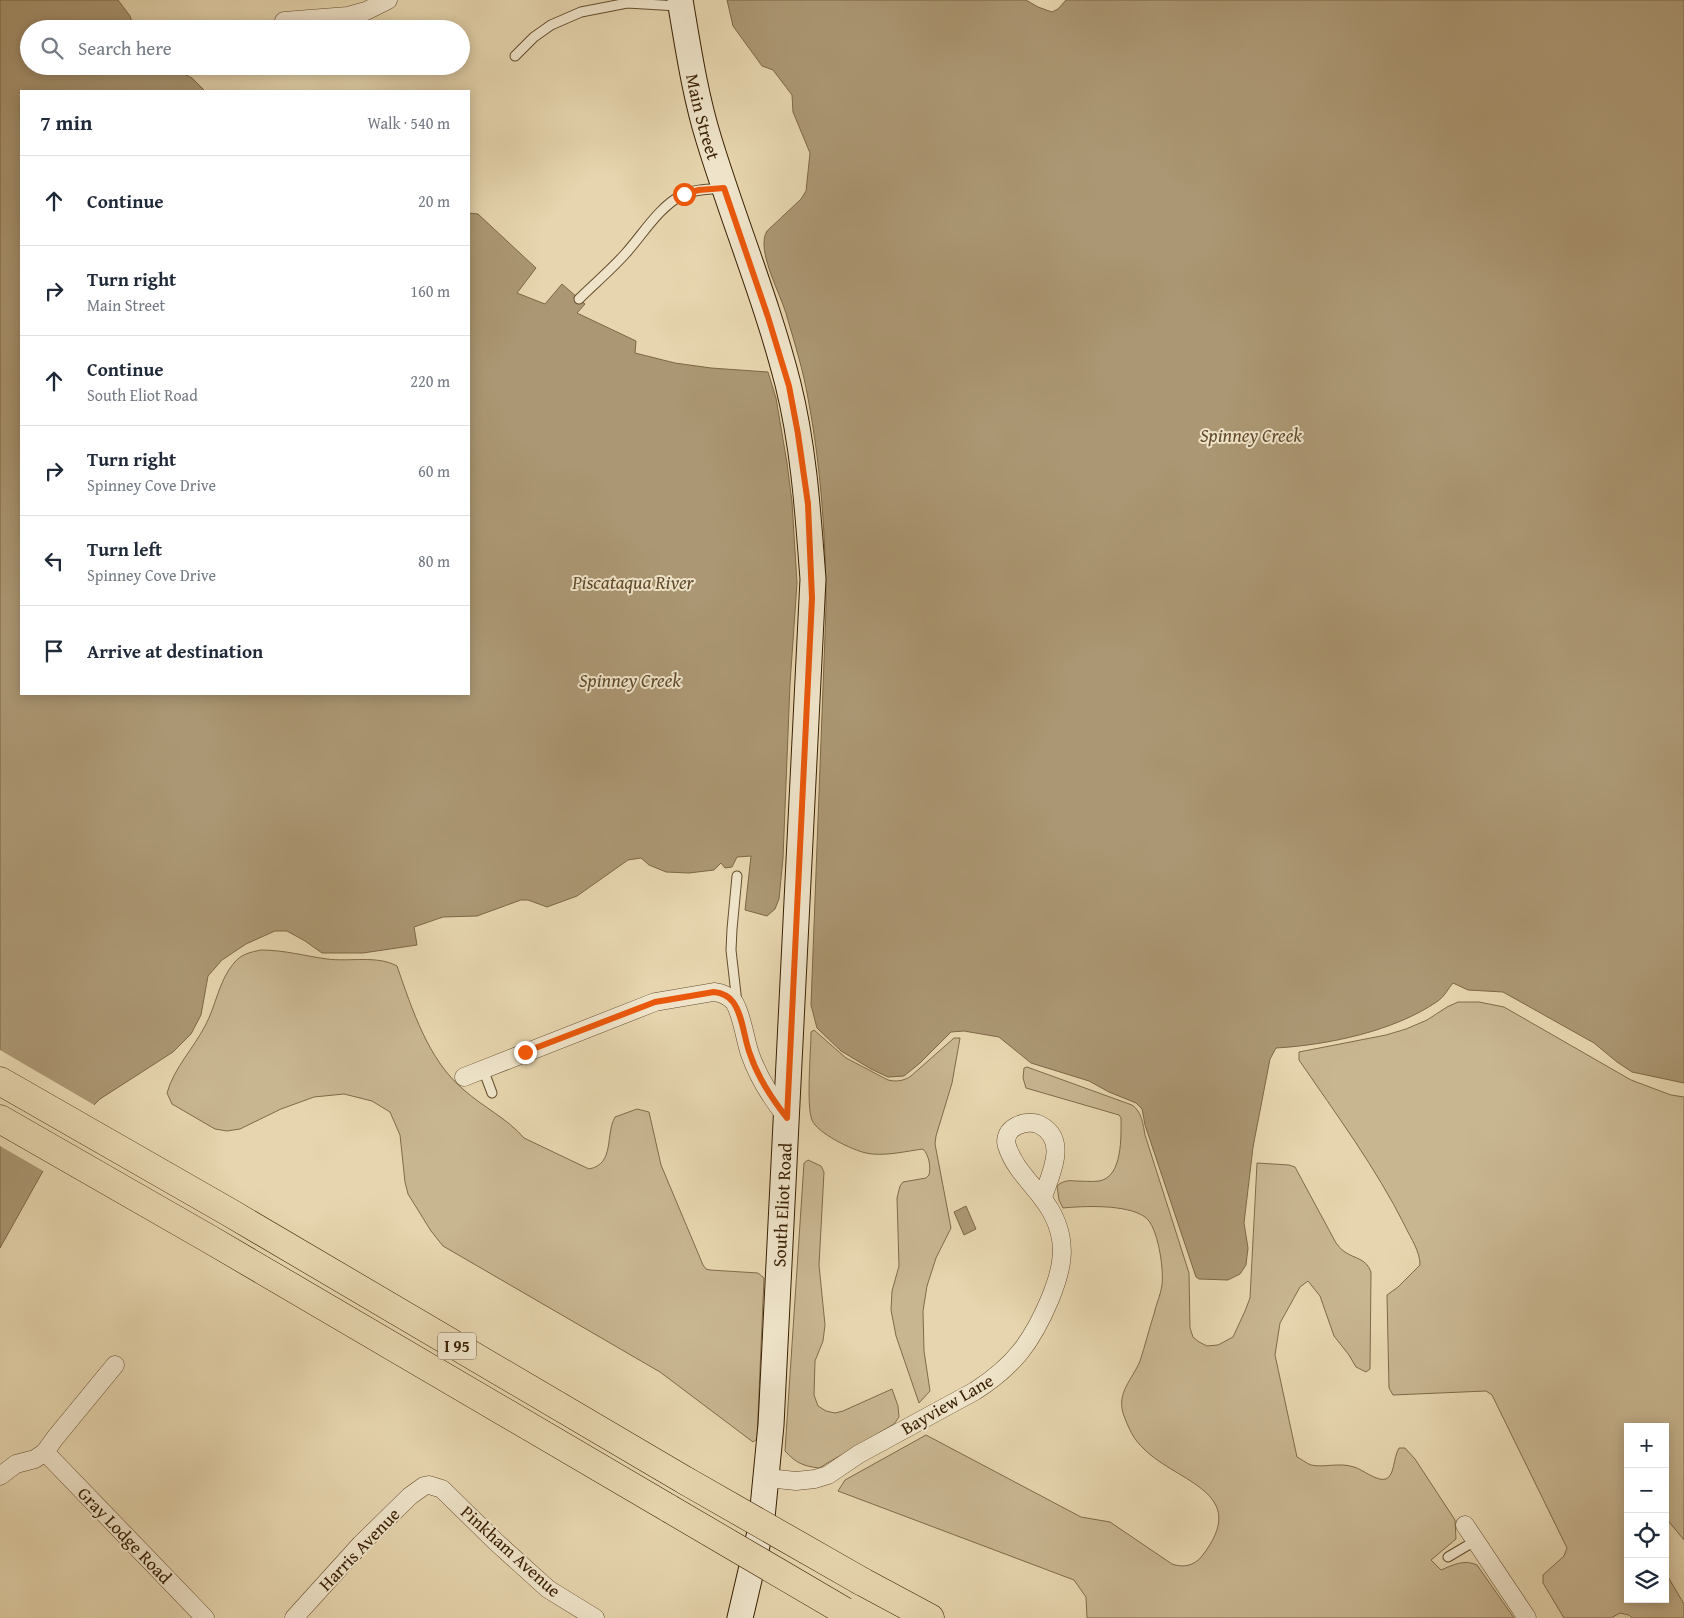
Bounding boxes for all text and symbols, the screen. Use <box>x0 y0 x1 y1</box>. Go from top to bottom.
search box <box>20 20 470 75</box>
icon: search <box>38 34 66 62</box>
text: Search here <box>78 34 172 62</box>
street label: Main Street <box>680 71 728 164</box>
text: 7 min <box>40 107 92 138</box>
text: Walk · 540 m <box>367 111 450 135</box>
route start <box>673 183 696 206</box>
icon: ahead <box>40 187 68 215</box>
text: Continue <box>87 187 164 215</box>
text: 20 m <box>418 189 450 213</box>
text: Turn right <box>87 265 176 293</box>
icon: right <box>40 277 68 305</box>
text: 160 m <box>410 279 450 303</box>
text: Main Street <box>87 293 165 317</box>
text: Continue <box>87 355 164 383</box>
icon: ahead <box>40 367 68 395</box>
text: 220 m <box>410 369 450 393</box>
text: South Eliot Road <box>87 383 198 407</box>
water label: Spinney Creek <box>1200 421 1302 449</box>
text: Turn right <box>87 445 176 473</box>
icon: right <box>40 457 68 485</box>
text: 60 m <box>418 459 450 483</box>
text: Spinney Cove Drive <box>87 473 216 497</box>
text: Turn left <box>87 535 162 563</box>
icon: left <box>40 547 68 575</box>
text: 80 m <box>418 549 450 573</box>
text: Spinney Cove Drive <box>87 563 216 587</box>
water label: Piscataqua River <box>571 568 695 596</box>
icon: arrive <box>40 637 68 665</box>
text: Arrive at destination <box>87 637 263 665</box>
water label: Spinney Creek <box>579 666 681 694</box>
route end <box>514 1041 537 1064</box>
street label: South Eliot Road <box>765 1142 799 1268</box>
road number: I 95 <box>438 1332 476 1360</box>
street label: Bayview Lane <box>896 1367 998 1441</box>
map controls <box>1624 1423 1669 1603</box>
button: + <box>1624 1423 1669 1468</box>
button: − <box>1624 1468 1669 1513</box>
street label: Gray Lodge Road <box>72 1480 179 1590</box>
street label: Pinkham Avenue <box>455 1499 567 1603</box>
street label: Harris Avenue <box>312 1501 406 1597</box>
button: locate <box>1624 1513 1669 1558</box>
button: layers <box>1624 1558 1669 1603</box>

